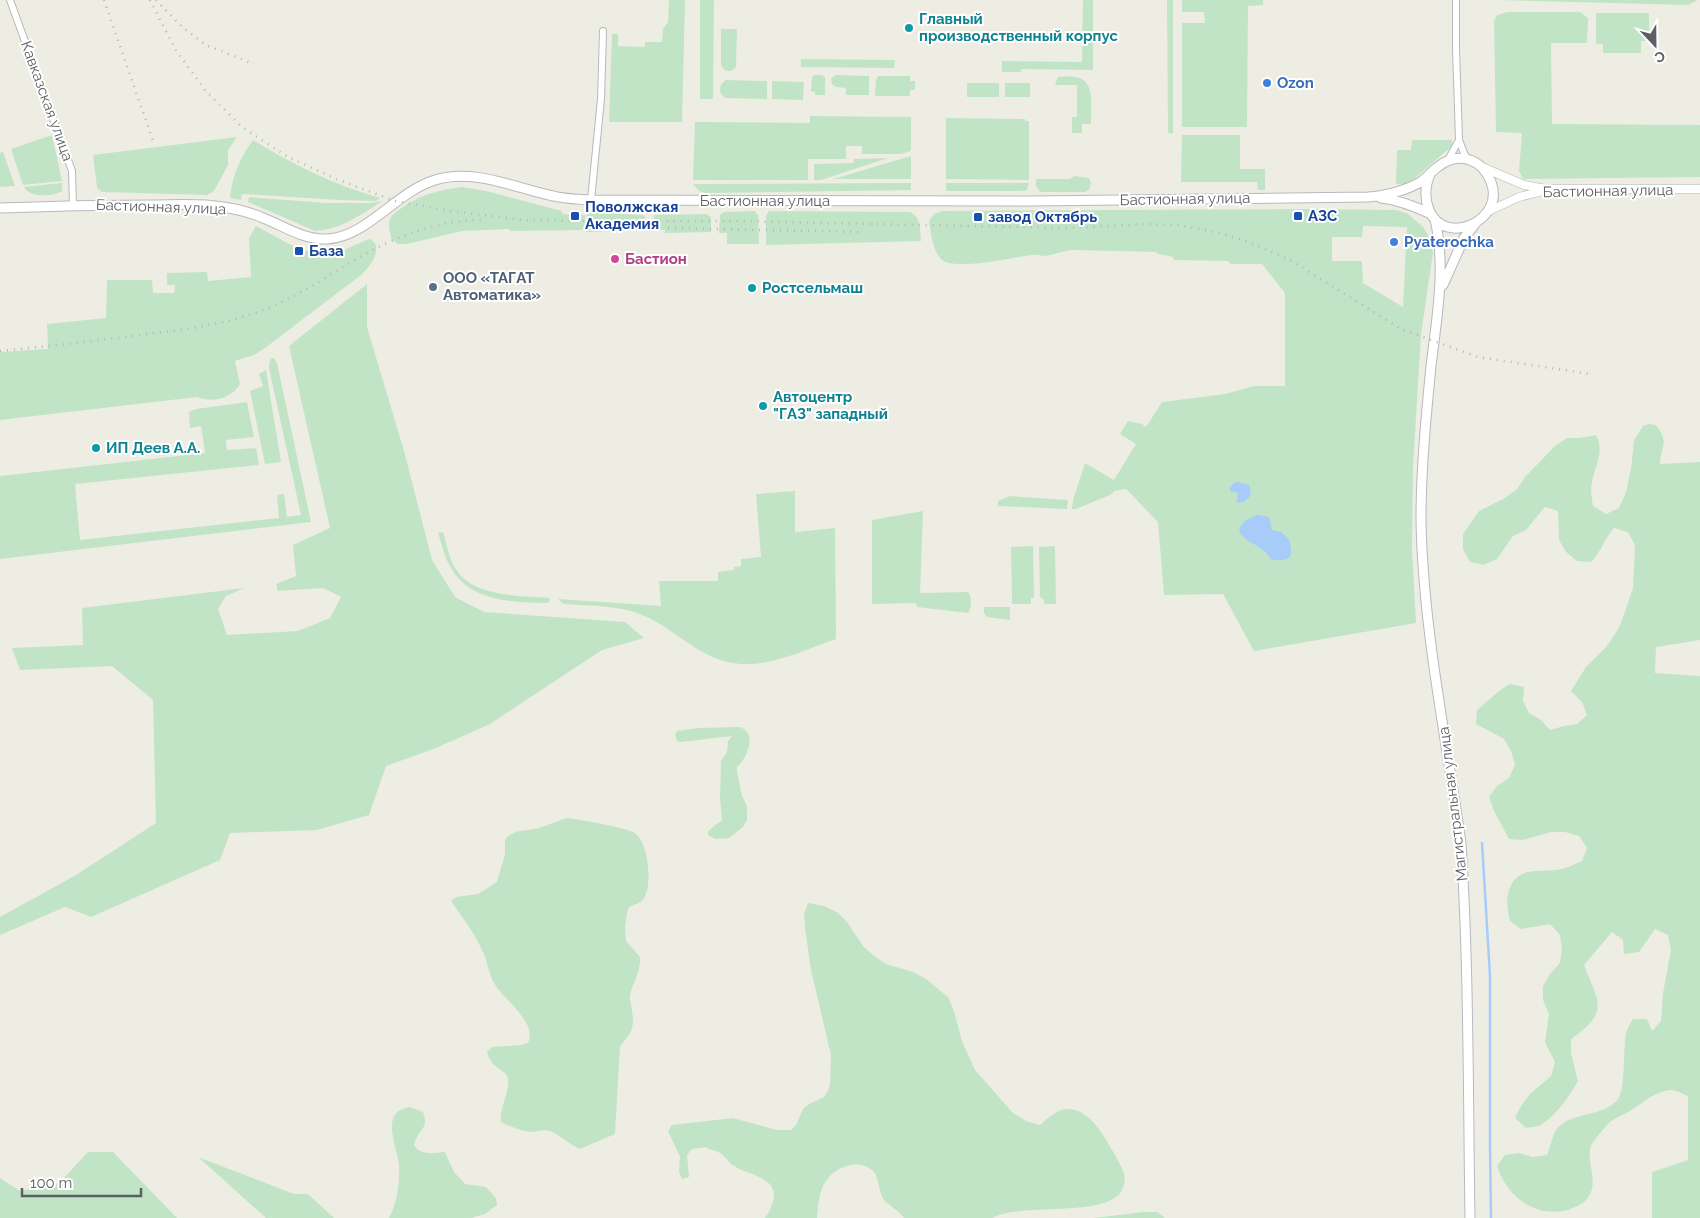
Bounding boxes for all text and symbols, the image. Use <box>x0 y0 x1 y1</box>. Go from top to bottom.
place label: Главный производственный корпус <box>919 10 1118 45</box>
north arrow <box>1630 20 1680 70</box>
marker: Главный производственный корпус <box>903 22 915 34</box>
street label: Кавказская улица <box>17 39 77 163</box>
text: С <box>1652 48 1667 66</box>
place label: Ozon <box>1277 74 1314 92</box>
marker: Ozon <box>1261 77 1273 89</box>
street label: Бастионная улица <box>1543 181 1673 201</box>
street label: Бастионная улица <box>1120 189 1250 209</box>
street label: Бастионная улица <box>700 192 830 210</box>
street label: Бастионная улица <box>95 196 227 218</box>
place label: Поволжская Академия <box>585 198 678 233</box>
place label: АЗС <box>1308 207 1337 225</box>
place label: завод Октябрь <box>988 208 1097 226</box>
marker: Поволжская Академия <box>569 210 581 222</box>
marker: АЗС <box>1292 210 1304 222</box>
marker: завод Октябрь <box>972 211 984 223</box>
place label: Pyaterochka <box>1404 233 1494 251</box>
marker: Pyaterochka <box>1388 236 1400 248</box>
place label: База <box>309 242 344 260</box>
marker: База <box>293 245 305 257</box>
place label: Бастион <box>625 250 687 268</box>
marker: Бастион <box>609 253 621 265</box>
place label: ООО «ТАГАТ Автоматика» <box>443 269 541 304</box>
place label: Ростсельмаш <box>762 279 863 297</box>
marker: ООО «ТАГАТ Автоматика» <box>427 281 439 293</box>
marker: Ростсельмаш <box>746 282 758 294</box>
place label: Автоцентр "ГАЗ" западный <box>773 388 888 423</box>
marker: Автоцентр "ГАЗ" западный <box>757 400 769 412</box>
place label: ИП Деев А.А. <box>106 439 200 457</box>
marker: ИП Деев А.А. <box>90 442 102 454</box>
street label: Магистральная улица <box>1435 726 1471 882</box>
scale bar <box>22 1166 141 1198</box>
text: 100 m <box>30 1174 72 1192</box>

